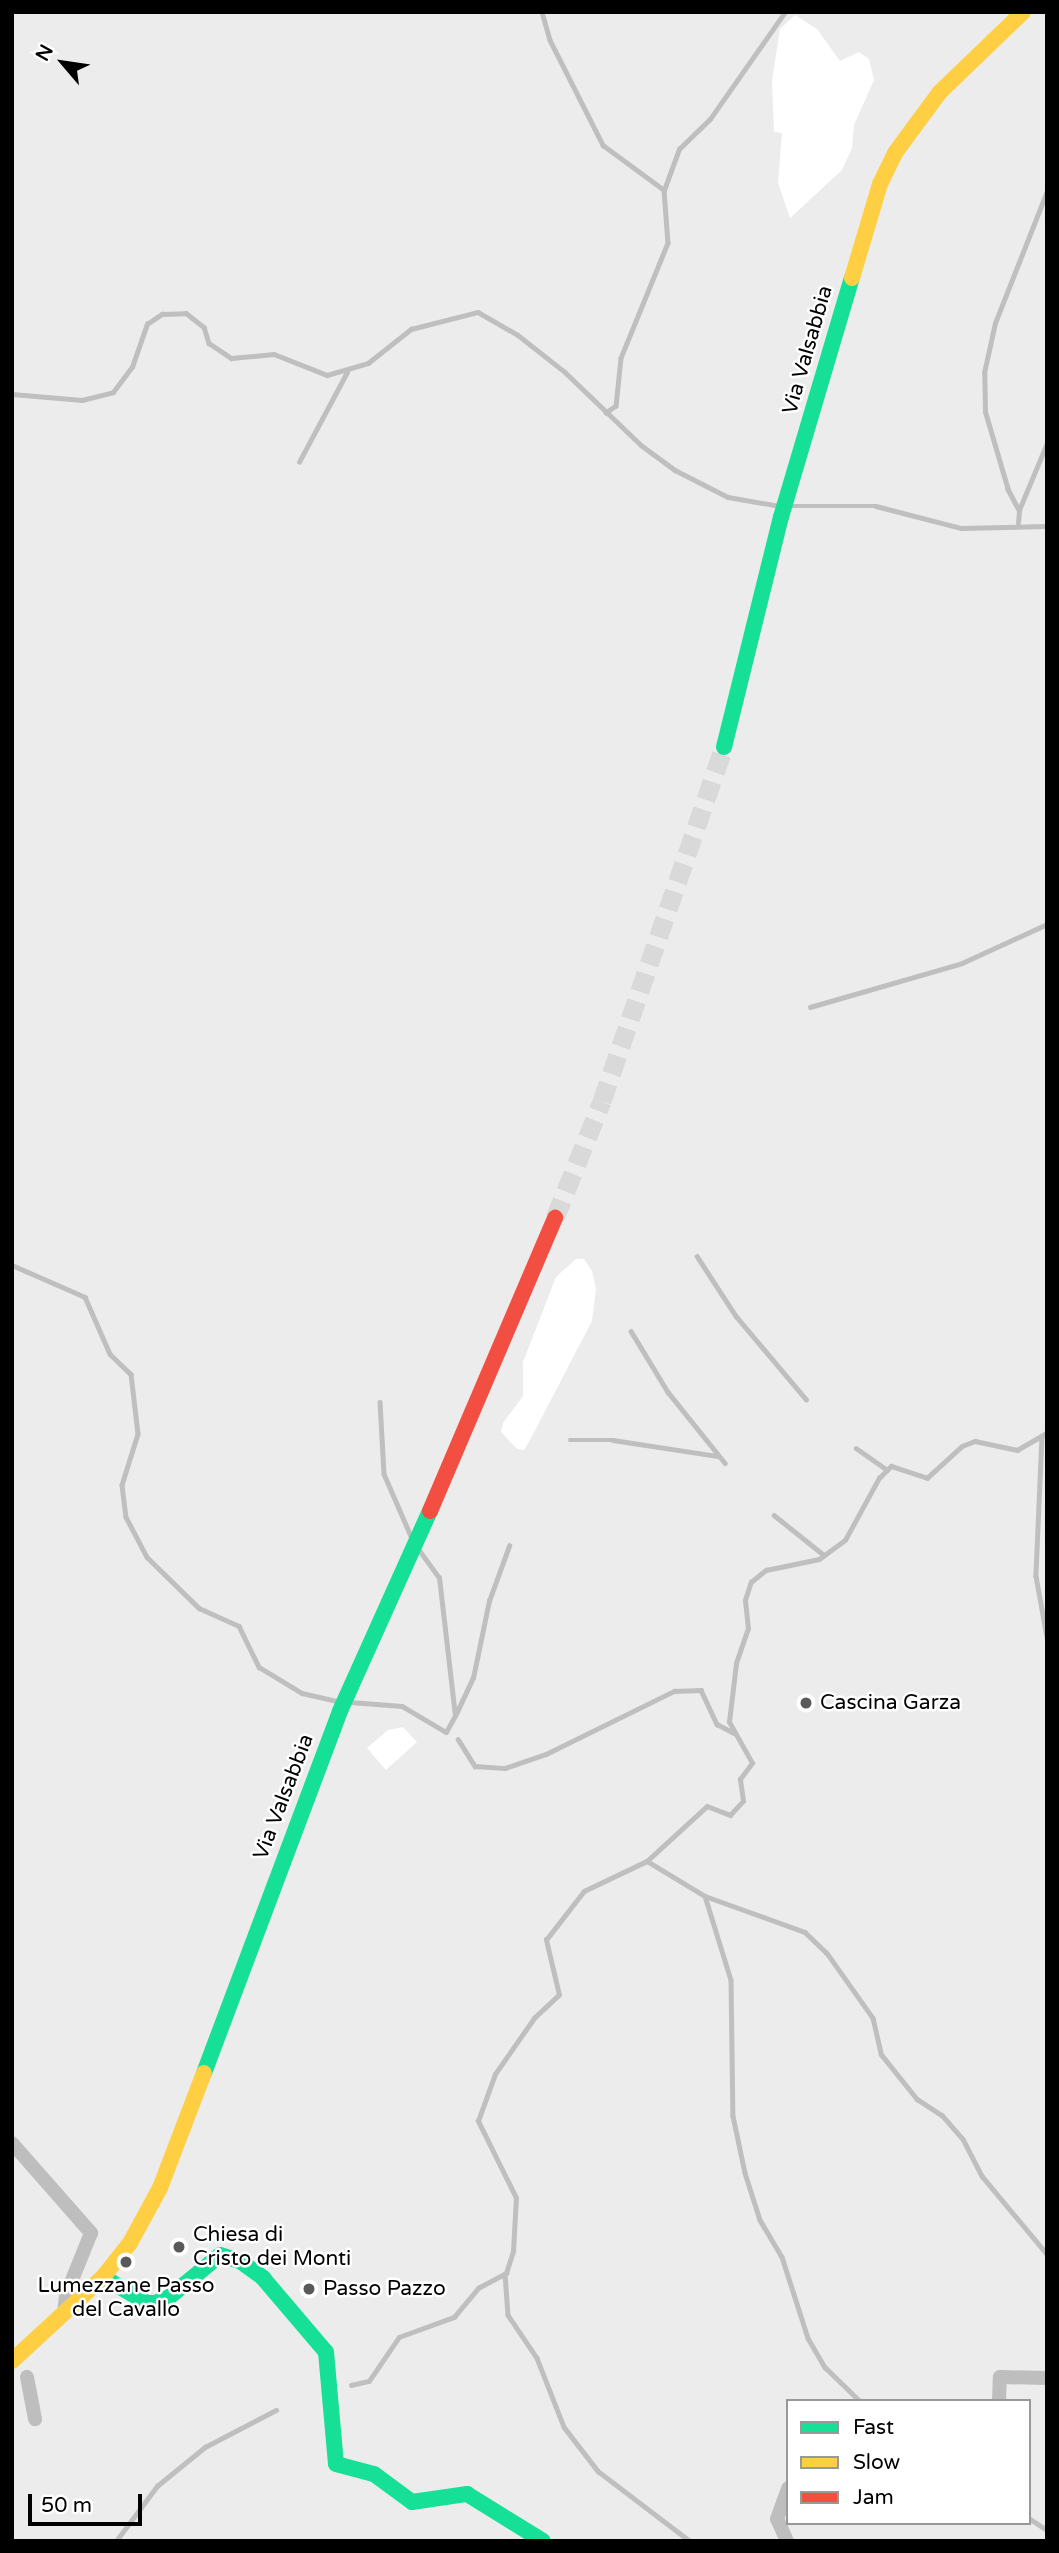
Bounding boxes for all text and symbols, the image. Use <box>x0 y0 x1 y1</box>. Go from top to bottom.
north arrow <box>28 28 98 98</box>
text: N <box>31 41 58 65</box>
street label: Via Valsabbia <box>778 283 838 417</box>
place label: Cascina Garza <box>820 1690 961 1716</box>
marker: Cascina Garza <box>798 1695 814 1711</box>
street label: Via Valsabbia <box>248 1731 320 1863</box>
place label: Chiesa di Cristo dei Monti <box>193 2222 351 2272</box>
marker: Chiesa di Cristo dei Monti <box>171 2239 187 2255</box>
marker: Lumezzane Passo del Cavallo <box>118 2254 134 2270</box>
place label: Lumezzane Passo del Cavallo <box>37 2273 215 2323</box>
place label: Passo Pazzo <box>323 2276 446 2302</box>
marker: Passo Pazzo <box>301 2281 317 2297</box>
legend <box>786 2399 1031 2525</box>
text: Fast <box>853 2415 894 2440</box>
text: Slow <box>853 2450 900 2475</box>
scale bar <box>32 2480 145 2524</box>
text: Jam <box>853 2485 894 2510</box>
text: 50 m <box>41 2493 92 2518</box>

